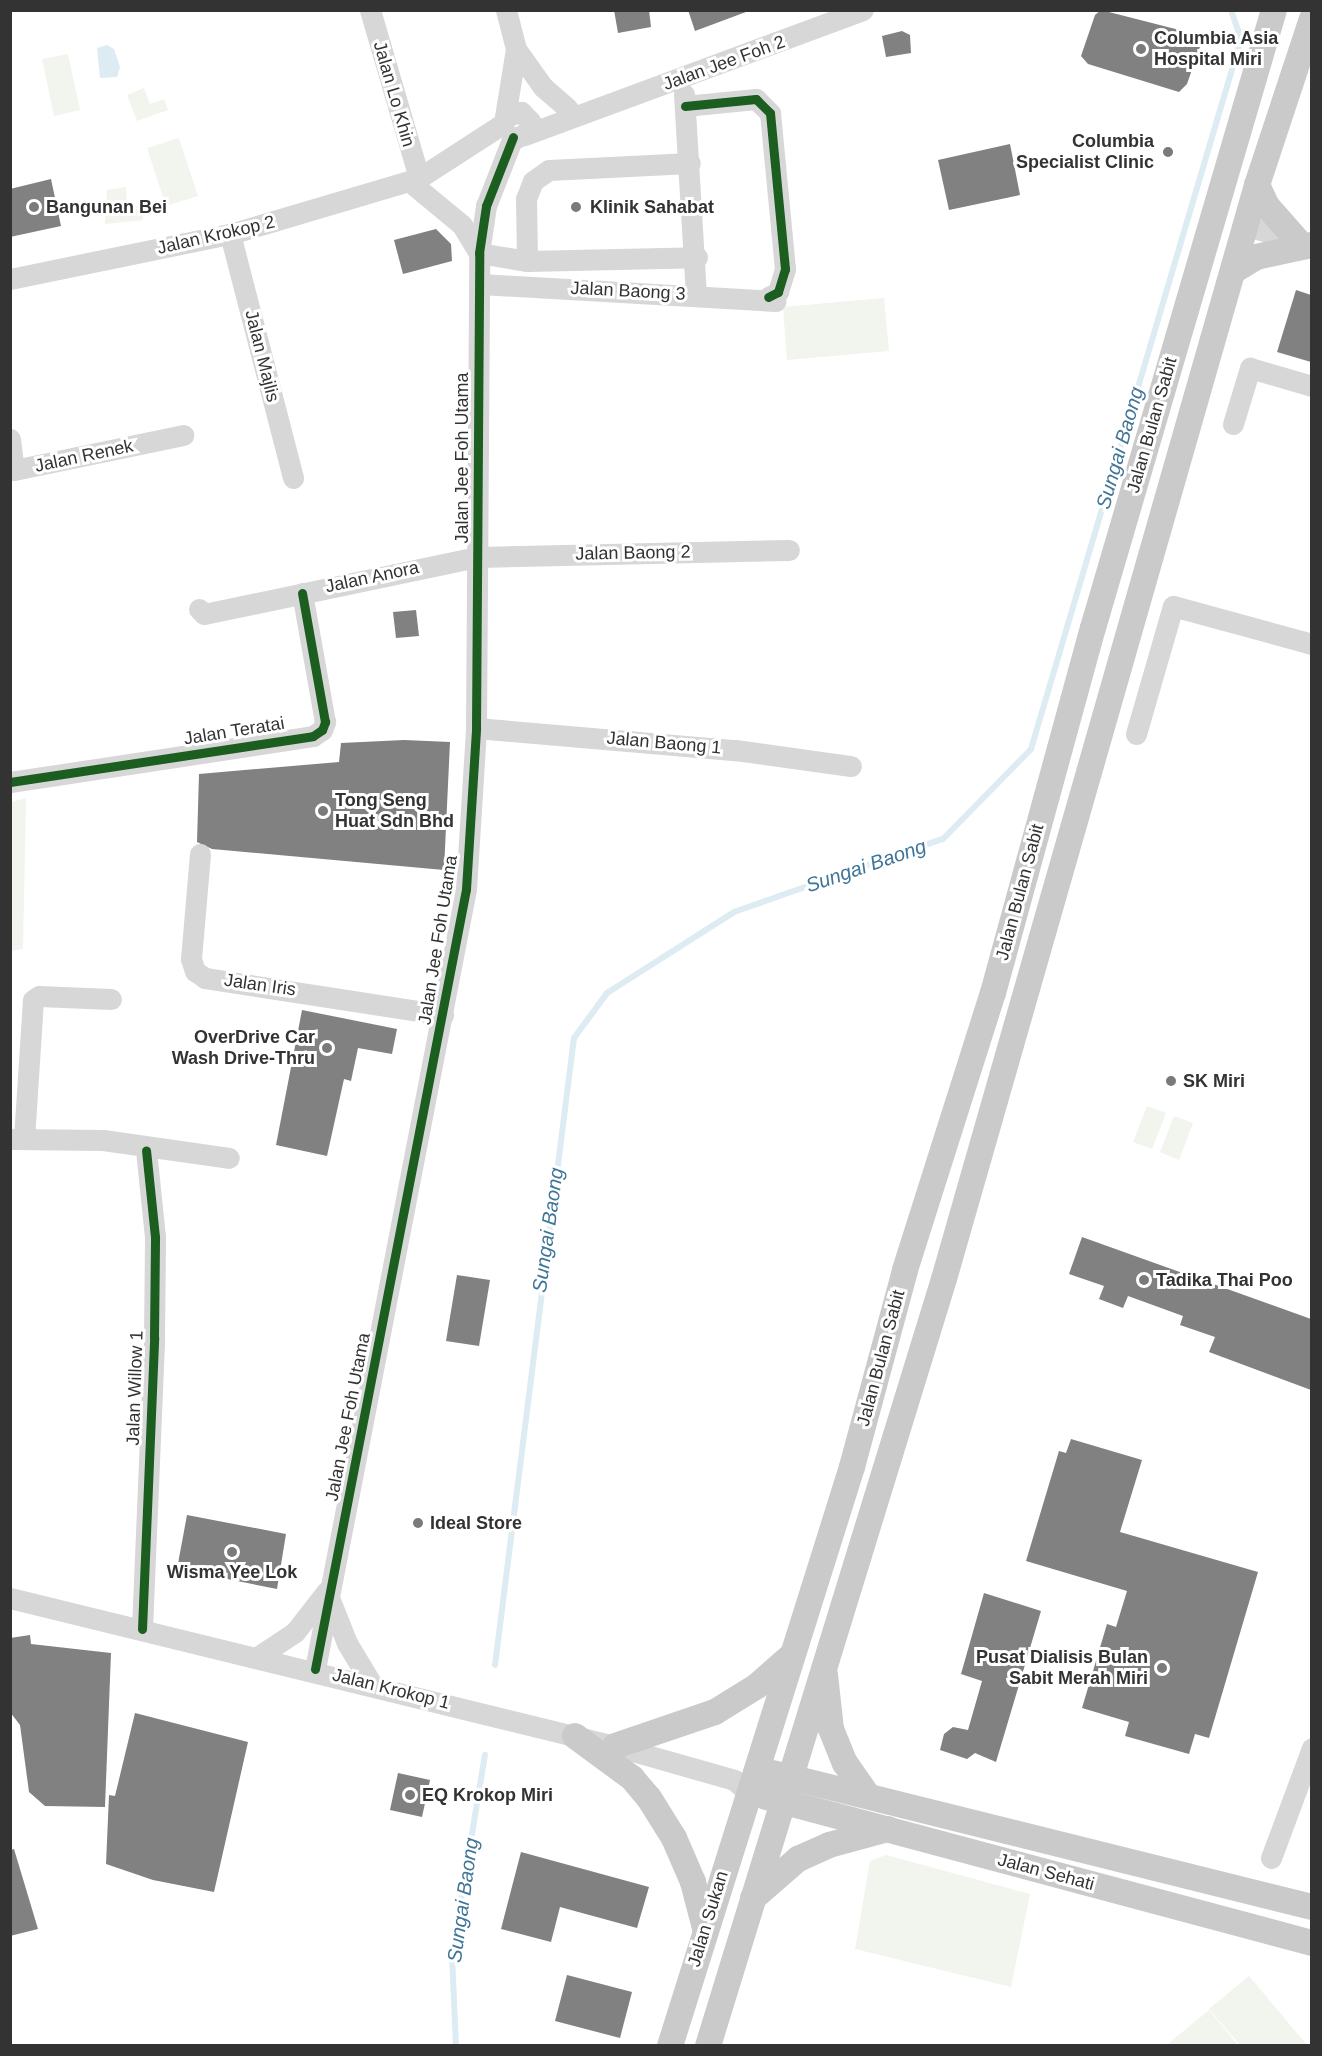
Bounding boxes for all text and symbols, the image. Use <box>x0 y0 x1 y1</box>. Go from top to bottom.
place label: Columbia Asia Hospital Miri <box>1154 28 1279 70</box>
street label: Jalan Jee Foh 2 <box>660 31 788 95</box>
street label: Jalan Lo Khin <box>369 39 419 149</box>
marker: Columbia Asia Hospital Miri <box>1132 40 1150 58</box>
place label: Columbia Specialist Clinic <box>1016 131 1154 174</box>
marker: Columbia Specialist Clinic <box>1159 143 1177 161</box>
place label: Bangunan Bei <box>46 196 167 218</box>
place label: Klinik Sahabat <box>590 196 714 218</box>
marker: Klinik Sahabat <box>567 198 585 216</box>
marker: Bangunan Bei <box>27 200 41 214</box>
street label: Jalan Krokop 2 <box>155 211 277 259</box>
street label: Jalan Baong 3 <box>570 277 686 305</box>
street label: Jalan Majlis <box>240 308 284 404</box>
street label: Jalan Bulan Sabit <box>1122 355 1182 495</box>
street label: Jalan Jee Foh Utama <box>451 372 473 544</box>
water label: Sungai Baong <box>1091 384 1149 512</box>
street label: Jalan Renek <box>33 435 135 477</box>
street label: Jalan Baong 2 <box>575 541 691 565</box>
street label: Jalan Anora <box>323 556 421 598</box>
street label: Jalan Teratai <box>182 712 286 750</box>
street label: Jalan Baong 1 <box>606 727 722 759</box>
place label: Tong Seng Huat Sdn Bhd <box>335 790 454 832</box>
marker: Tong Seng Huat Sdn Bhd <box>316 804 330 818</box>
street label: Jalan Bulan Sabit <box>991 822 1049 962</box>
water label: Sungai Baong <box>803 834 929 898</box>
street label: Jalan Jee Foh Utama <box>414 854 462 1026</box>
street label: Jalan Iris <box>223 969 297 1001</box>
place label: OverDrive Car Wash Drive-Thru <box>172 1027 315 1070</box>
marker: OverDrive Car Wash Drive-Thru <box>320 1041 334 1055</box>
place label: SK Miri <box>1183 1070 1245 1092</box>
marker: SK Miri <box>1164 1074 1178 1088</box>
water label: Sungai Baong <box>527 1166 569 1294</box>
place label: Tadika Thai Poo <box>1156 1269 1293 1291</box>
marker: Tadika Thai Poo <box>1137 1273 1151 1287</box>
street label: Jalan Bulan Sabit <box>852 1288 910 1428</box>
street label: Jalan Willow 1 <box>122 1330 148 1446</box>
street label: Jalan Jee Foh Utama <box>321 1331 375 1503</box>
place label: Ideal Store <box>430 1512 522 1534</box>
marker: Ideal Store <box>411 1516 425 1530</box>
marker: Wisma Yee Lok <box>225 1545 239 1559</box>
place label: Wisma Yee Lok <box>167 1561 297 1583</box>
place label: Pusat Dialisis Bulan Sabit Merah Miri <box>976 1647 1148 1690</box>
marker: Pusat Dialisis Bulan Sabit Merah Miri <box>1153 1659 1171 1677</box>
street label: Jalan Krokop 1 <box>330 1664 452 1714</box>
place label: EQ Krokop Miri <box>422 1784 553 1806</box>
marker: EQ Krokop Miri <box>403 1788 417 1802</box>
water label: Sungai Baong <box>442 1836 484 1964</box>
street label: Jalan Sehati <box>995 1849 1097 1895</box>
street label: Jalan Sukan <box>683 1868 733 1970</box>

